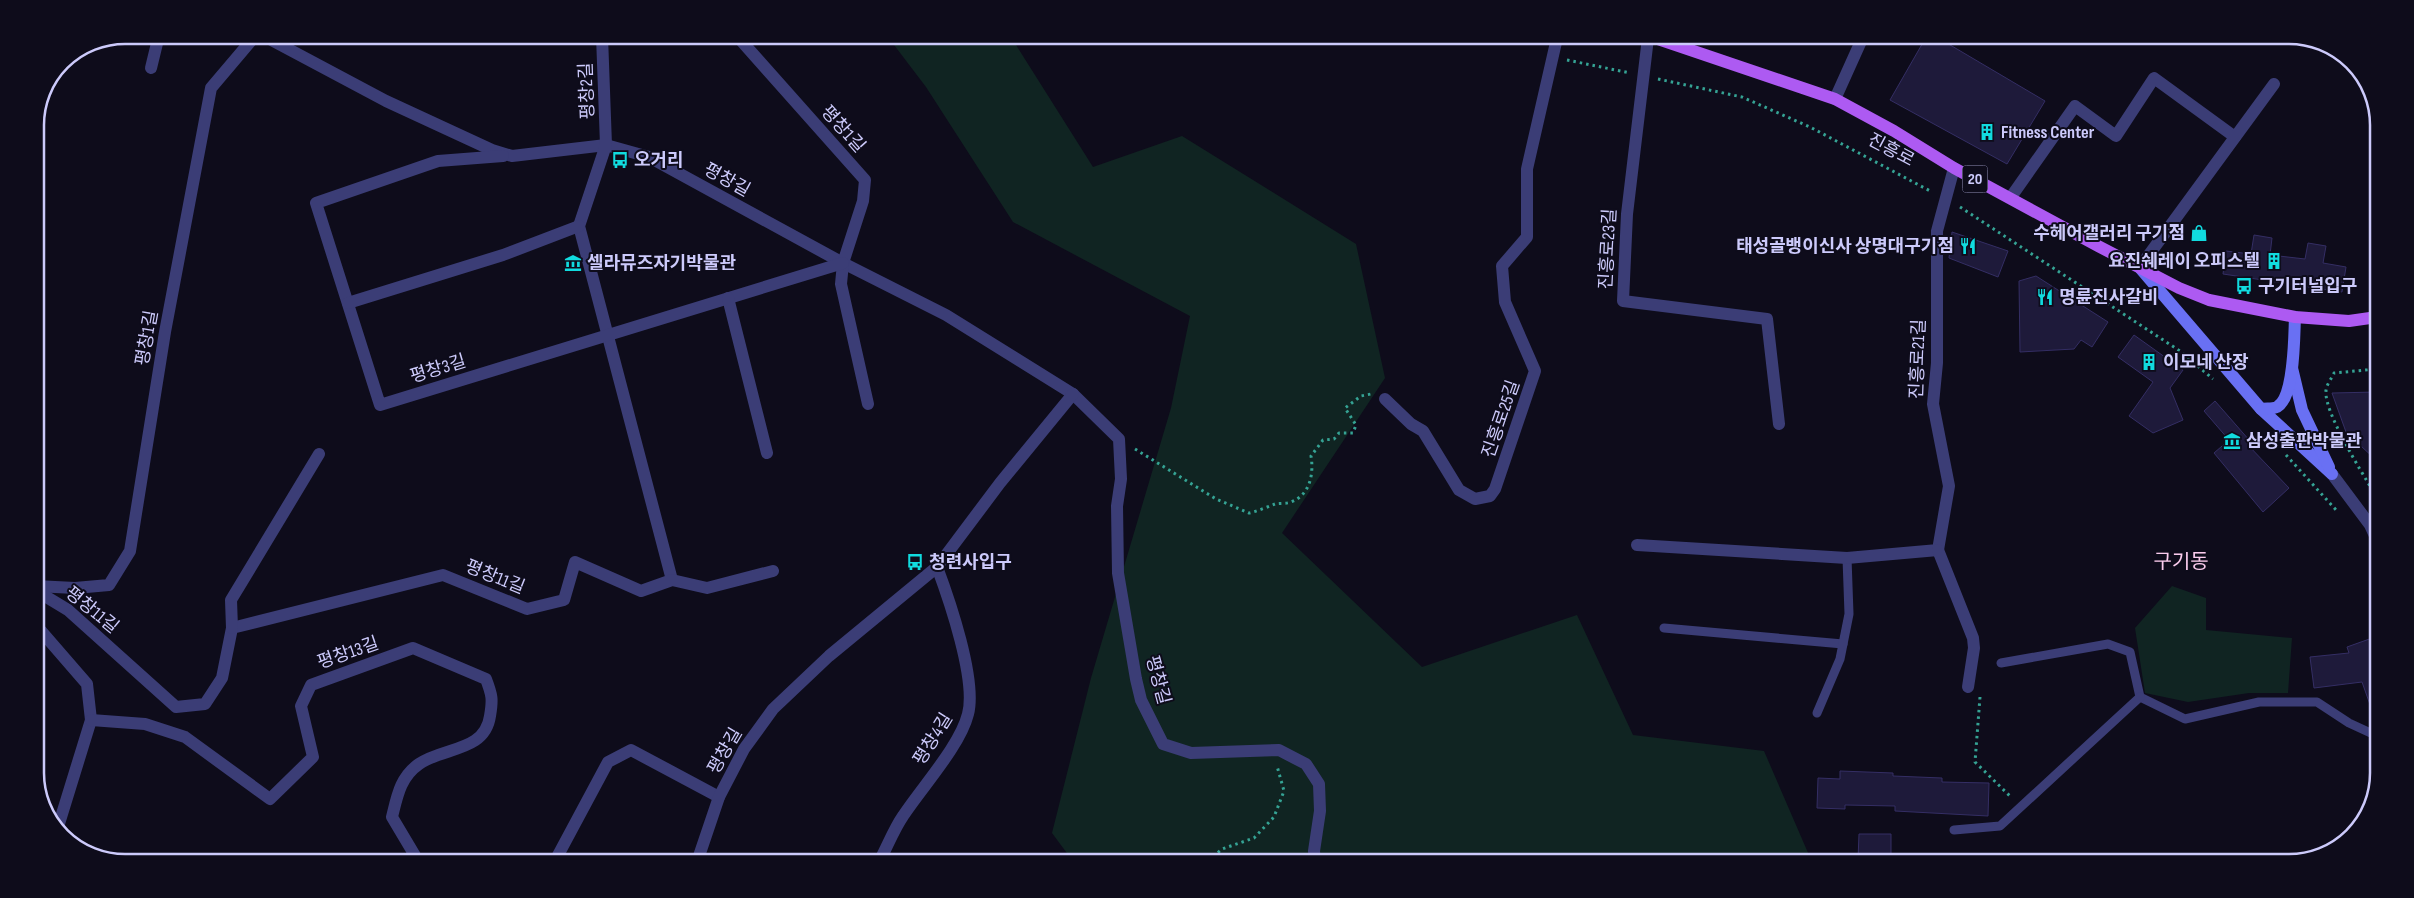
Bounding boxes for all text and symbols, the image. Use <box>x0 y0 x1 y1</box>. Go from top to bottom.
street label: 평창2길 <box>576 62 598 120</box>
street label: 평창1길 <box>816 101 870 157</box>
building icon: Fitness Center <box>1977 122 1997 142</box>
place label: Fitness Center <box>2001 122 2095 143</box>
street label: 진흥로 <box>1864 129 1918 171</box>
bus stop icon: 오거리 <box>610 150 630 170</box>
place label: 오거리 <box>634 150 684 171</box>
street label: 평창길 <box>700 159 754 201</box>
road number: 20 <box>1962 165 1988 192</box>
street label: 진흥로23길 <box>1595 208 1621 290</box>
place label: 수헤어갤러리 구기점 <box>2033 223 2185 244</box>
shop icon: 수헤어갤러리 구기점 <box>2189 223 2209 243</box>
place label: 태성골뱅이신사 상명대구기점 <box>1736 236 1954 257</box>
restaurant icon: 태성골뱅이신사 상명대구기점 <box>1958 236 1978 256</box>
place label: 요진쉐레이 오피스텔 <box>2108 251 2260 272</box>
building icon: 요진쉐레이 오피스텔 <box>2264 251 2284 271</box>
museum icon: 셀라뮤즈자기박물관 <box>563 253 583 273</box>
place label: 셀라뮤즈자기박물관 <box>587 253 736 274</box>
bus stop icon: 구기터널입구 <box>2234 276 2254 296</box>
place label: 구기터널입구 <box>2258 276 2357 297</box>
restaurant icon: 명륜진사갈비 <box>2035 287 2055 307</box>
place label: 명륜진사갈비 <box>2059 287 2158 308</box>
street label: 평창1길 <box>132 309 162 367</box>
street label: 진흥로21길 <box>1906 319 1930 399</box>
street label: 평창3길 <box>408 351 468 387</box>
building icon: 이모네 산장 <box>2139 352 2159 372</box>
place label: 이모네 산장 <box>2163 352 2249 373</box>
street label: 진흥로25길 <box>1478 377 1524 461</box>
museum icon: 삼성출판박물관 <box>2222 431 2242 451</box>
place label: 삼성출판박물관 <box>2246 431 2362 452</box>
district label: 구기동 <box>2153 550 2209 574</box>
bus stop icon: 청련사입구 <box>905 552 925 572</box>
place label: 청련사입구 <box>929 552 1012 573</box>
street label: 평창11길 <box>462 556 528 598</box>
street label: 평창11길 <box>61 582 123 638</box>
street label: 평창13길 <box>315 633 381 673</box>
street label: 평창길 <box>1141 653 1175 707</box>
street label: 평창4길 <box>909 709 957 769</box>
street label: 평창길 <box>703 724 747 778</box>

